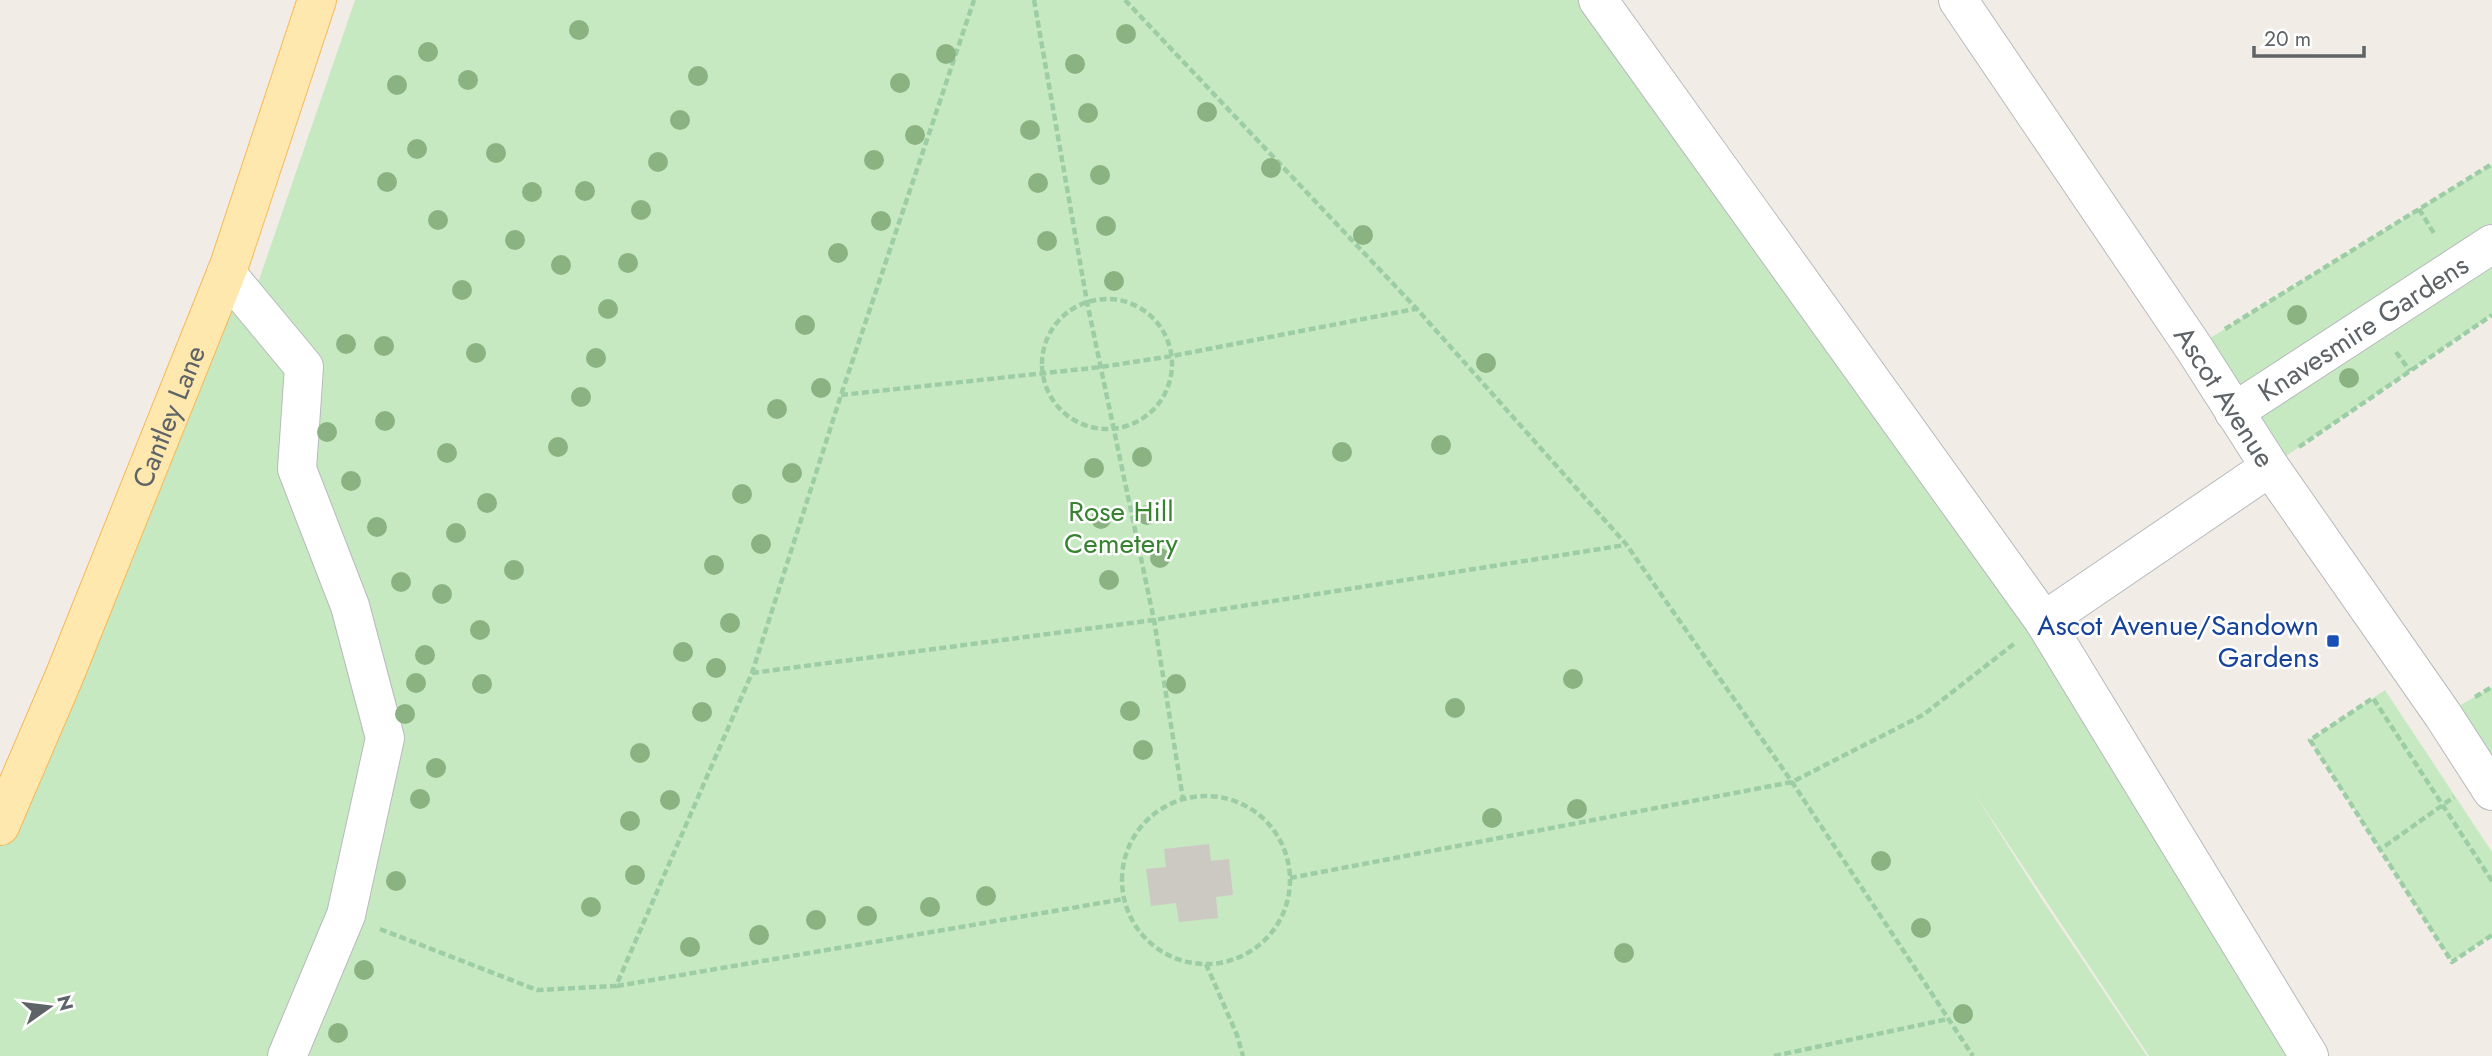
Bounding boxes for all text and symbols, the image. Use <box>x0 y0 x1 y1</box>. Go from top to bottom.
scale bar <box>2254 14 2364 58</box>
text: 20 m <box>2264 24 2311 54</box>
street label: Knavesmire Gardens <box>2250 245 2477 412</box>
street label: Ascot Avenue <box>2164 318 2285 476</box>
street label: Cantley Lane <box>122 339 216 494</box>
park label: Rose Hill Cemetery <box>1064 491 1179 564</box>
place label: Ascot Avenue/Sandown Gardens <box>2037 605 2319 678</box>
marker: Ascot Avenue/Sandown Gardens <box>2325 633 2341 649</box>
north arrow <box>14 972 84 1042</box>
text: N <box>50 992 80 1014</box>

